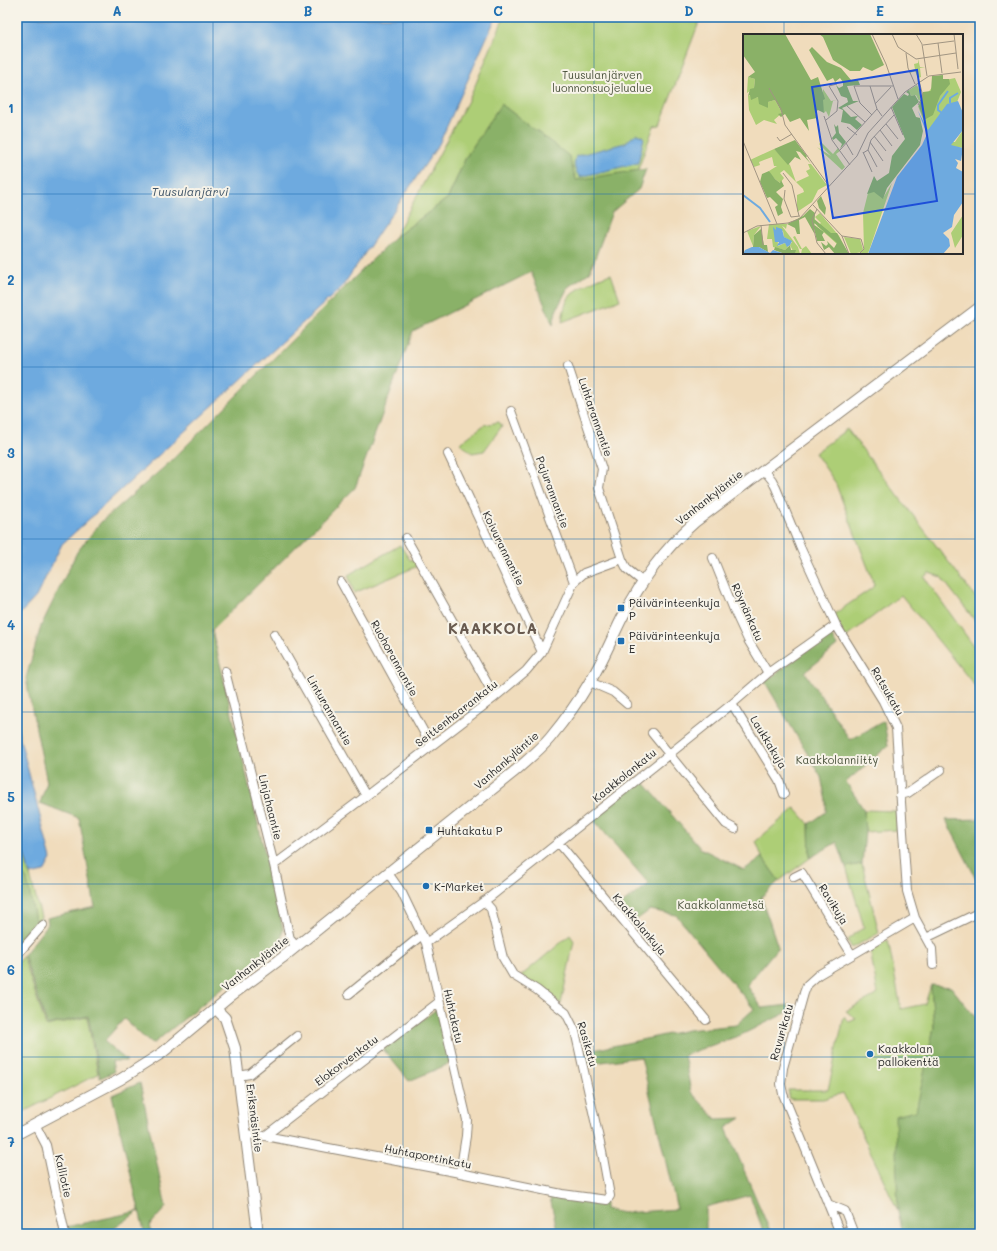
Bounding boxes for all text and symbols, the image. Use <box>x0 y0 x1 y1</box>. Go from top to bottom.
text: A <box>112 2 122 19</box>
text: B <box>304 2 313 19</box>
text: C <box>493 2 503 19</box>
text: D <box>684 2 694 19</box>
text: E <box>876 2 884 19</box>
inset map <box>743 34 963 254</box>
park label: Tuusulanjärven luonnonsuojelualue <box>552 67 652 95</box>
text: 1 <box>8 99 14 116</box>
water label: Tuusulanjärvi <box>152 183 229 199</box>
text: 2 <box>7 271 15 288</box>
street label: Luhtarannantie <box>576 376 617 458</box>
text: 3 <box>7 444 15 461</box>
street label: Pajurannantie <box>533 454 573 530</box>
street label: Vanhankyläntie <box>672 466 746 528</box>
street label: Koivurannantie <box>480 508 529 588</box>
street label: Röynänkatu <box>729 581 767 643</box>
place label: Päivärinteenkuja P <box>629 595 720 623</box>
marker: Päivärinteenkuja P <box>616 603 626 613</box>
text: 4 <box>7 616 15 633</box>
street label: Ruohorannantie <box>368 617 422 699</box>
district label: KAAKKOLA <box>448 618 538 638</box>
place label: Päivärinteenkuja E <box>629 628 720 656</box>
marker: Päivärinteenkuja E <box>616 636 626 646</box>
street label: Ratsukatu <box>868 664 908 718</box>
street label: Linturannantie <box>304 672 356 748</box>
street label: Seittenhaarankatu <box>412 676 500 750</box>
street label: Laukkakuja <box>747 713 791 772</box>
street label: Vanhankyläntie <box>470 727 542 792</box>
street label: Kaakkolankatu <box>589 745 659 805</box>
park label: Kaakkolanniitty <box>796 752 879 767</box>
street label: Linjahaantie <box>256 773 286 841</box>
text: 5 <box>7 788 15 805</box>
place label: Huhtakatu P <box>437 823 503 838</box>
marker: Huhtakatu P <box>424 825 434 835</box>
place label: K-Market <box>434 879 484 894</box>
marker: K-Market <box>421 881 431 891</box>
street label: Ravikuja <box>816 881 852 927</box>
street label: Kaakkolankuja <box>610 890 670 958</box>
park label: Kaakkolanmetsä <box>678 897 765 912</box>
street label: Vanhankyläntie <box>218 932 292 994</box>
text: 6 <box>7 961 15 978</box>
street label: Huhtakatu <box>440 987 468 1045</box>
street label: Ravurikatu <box>766 1002 796 1062</box>
street label: Rasikatu <box>574 1020 602 1068</box>
street label: Elokorvenkatu <box>311 1031 381 1089</box>
place label: Kaakkolan pallokenttä <box>878 1041 939 1069</box>
marker: Kaakkolan pallokenttä <box>865 1049 875 1059</box>
street label: Eriksnäsintie <box>243 1083 267 1153</box>
text: 7 <box>7 1133 15 1150</box>
street label: Huhtaportinkatu <box>383 1140 473 1172</box>
street label: Kalliotie <box>52 1153 76 1199</box>

